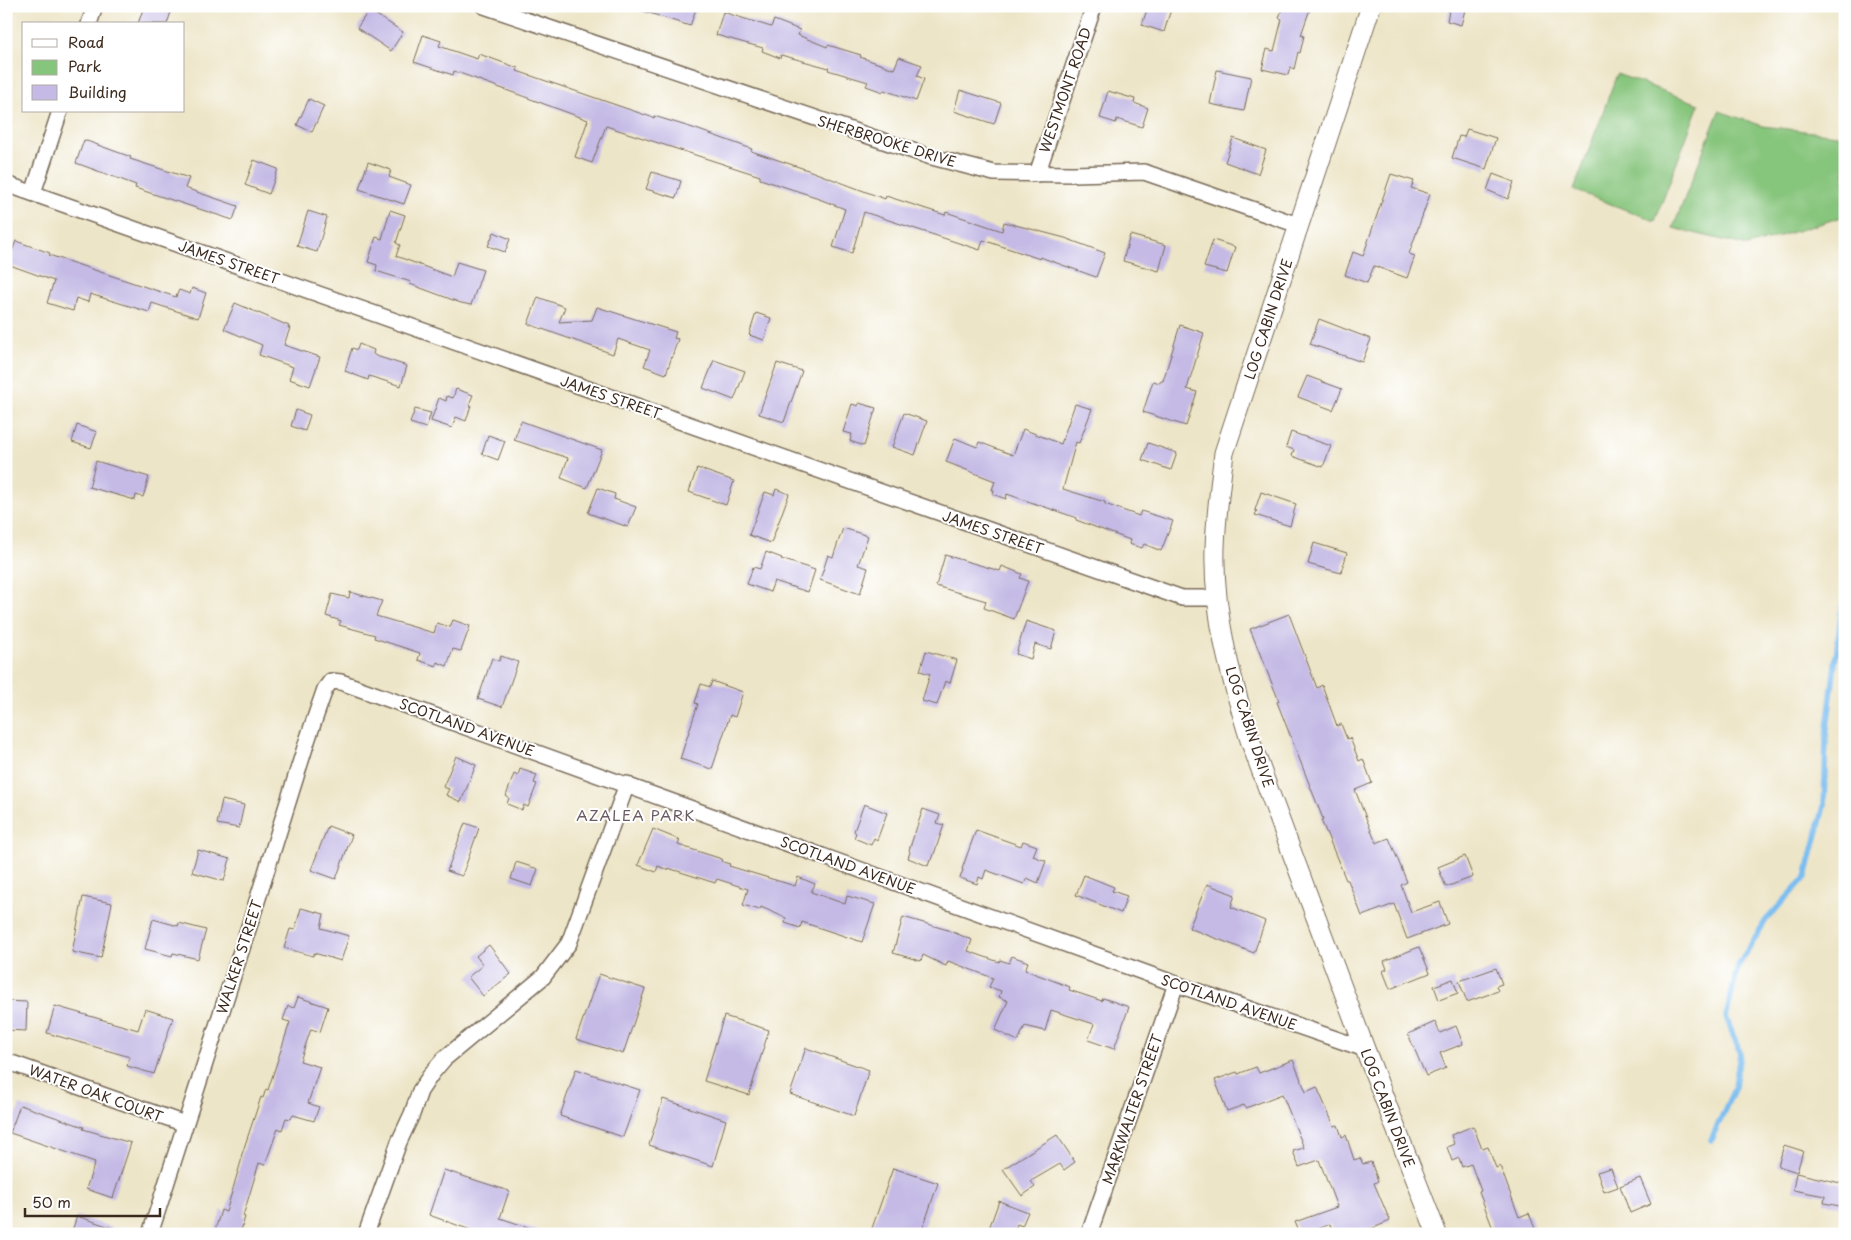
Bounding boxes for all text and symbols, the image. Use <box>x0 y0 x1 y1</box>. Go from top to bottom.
legend <box>22 22 185 112</box>
street label: WESTMONT ROAD <box>1034 24 1096 156</box>
text: Road <box>68 30 104 53</box>
text: Park <box>68 54 102 77</box>
text: Building <box>68 80 127 103</box>
street label: SHERBROOKE DRIVE <box>815 110 959 172</box>
street label: JAMES STREET <box>176 235 283 289</box>
street label: LOG CABIN DRIVE <box>1239 256 1298 382</box>
street label: JAMES STREET <box>558 370 665 424</box>
street label: JAMES STREET <box>940 505 1047 559</box>
street label: LOG CABIN DRIVE <box>1221 664 1280 790</box>
street label: SCOTLAND AVENUE <box>397 693 538 761</box>
district label: AZALEA PARK <box>576 803 696 826</box>
street label: SCOTLAND AVENUE <box>778 831 919 899</box>
street label: WALKER STREET <box>211 897 267 1017</box>
street label: SCOTLAND AVENUE <box>1158 969 1300 1035</box>
street label: MARKWALTER STREET <box>1096 1031 1168 1187</box>
street label: LOG CABIN DRIVE <box>1356 1045 1420 1171</box>
street label: WATER OAK COURT <box>26 1059 166 1127</box>
scale bar <box>25 1185 160 1217</box>
text: 50 m <box>32 1190 71 1213</box>

